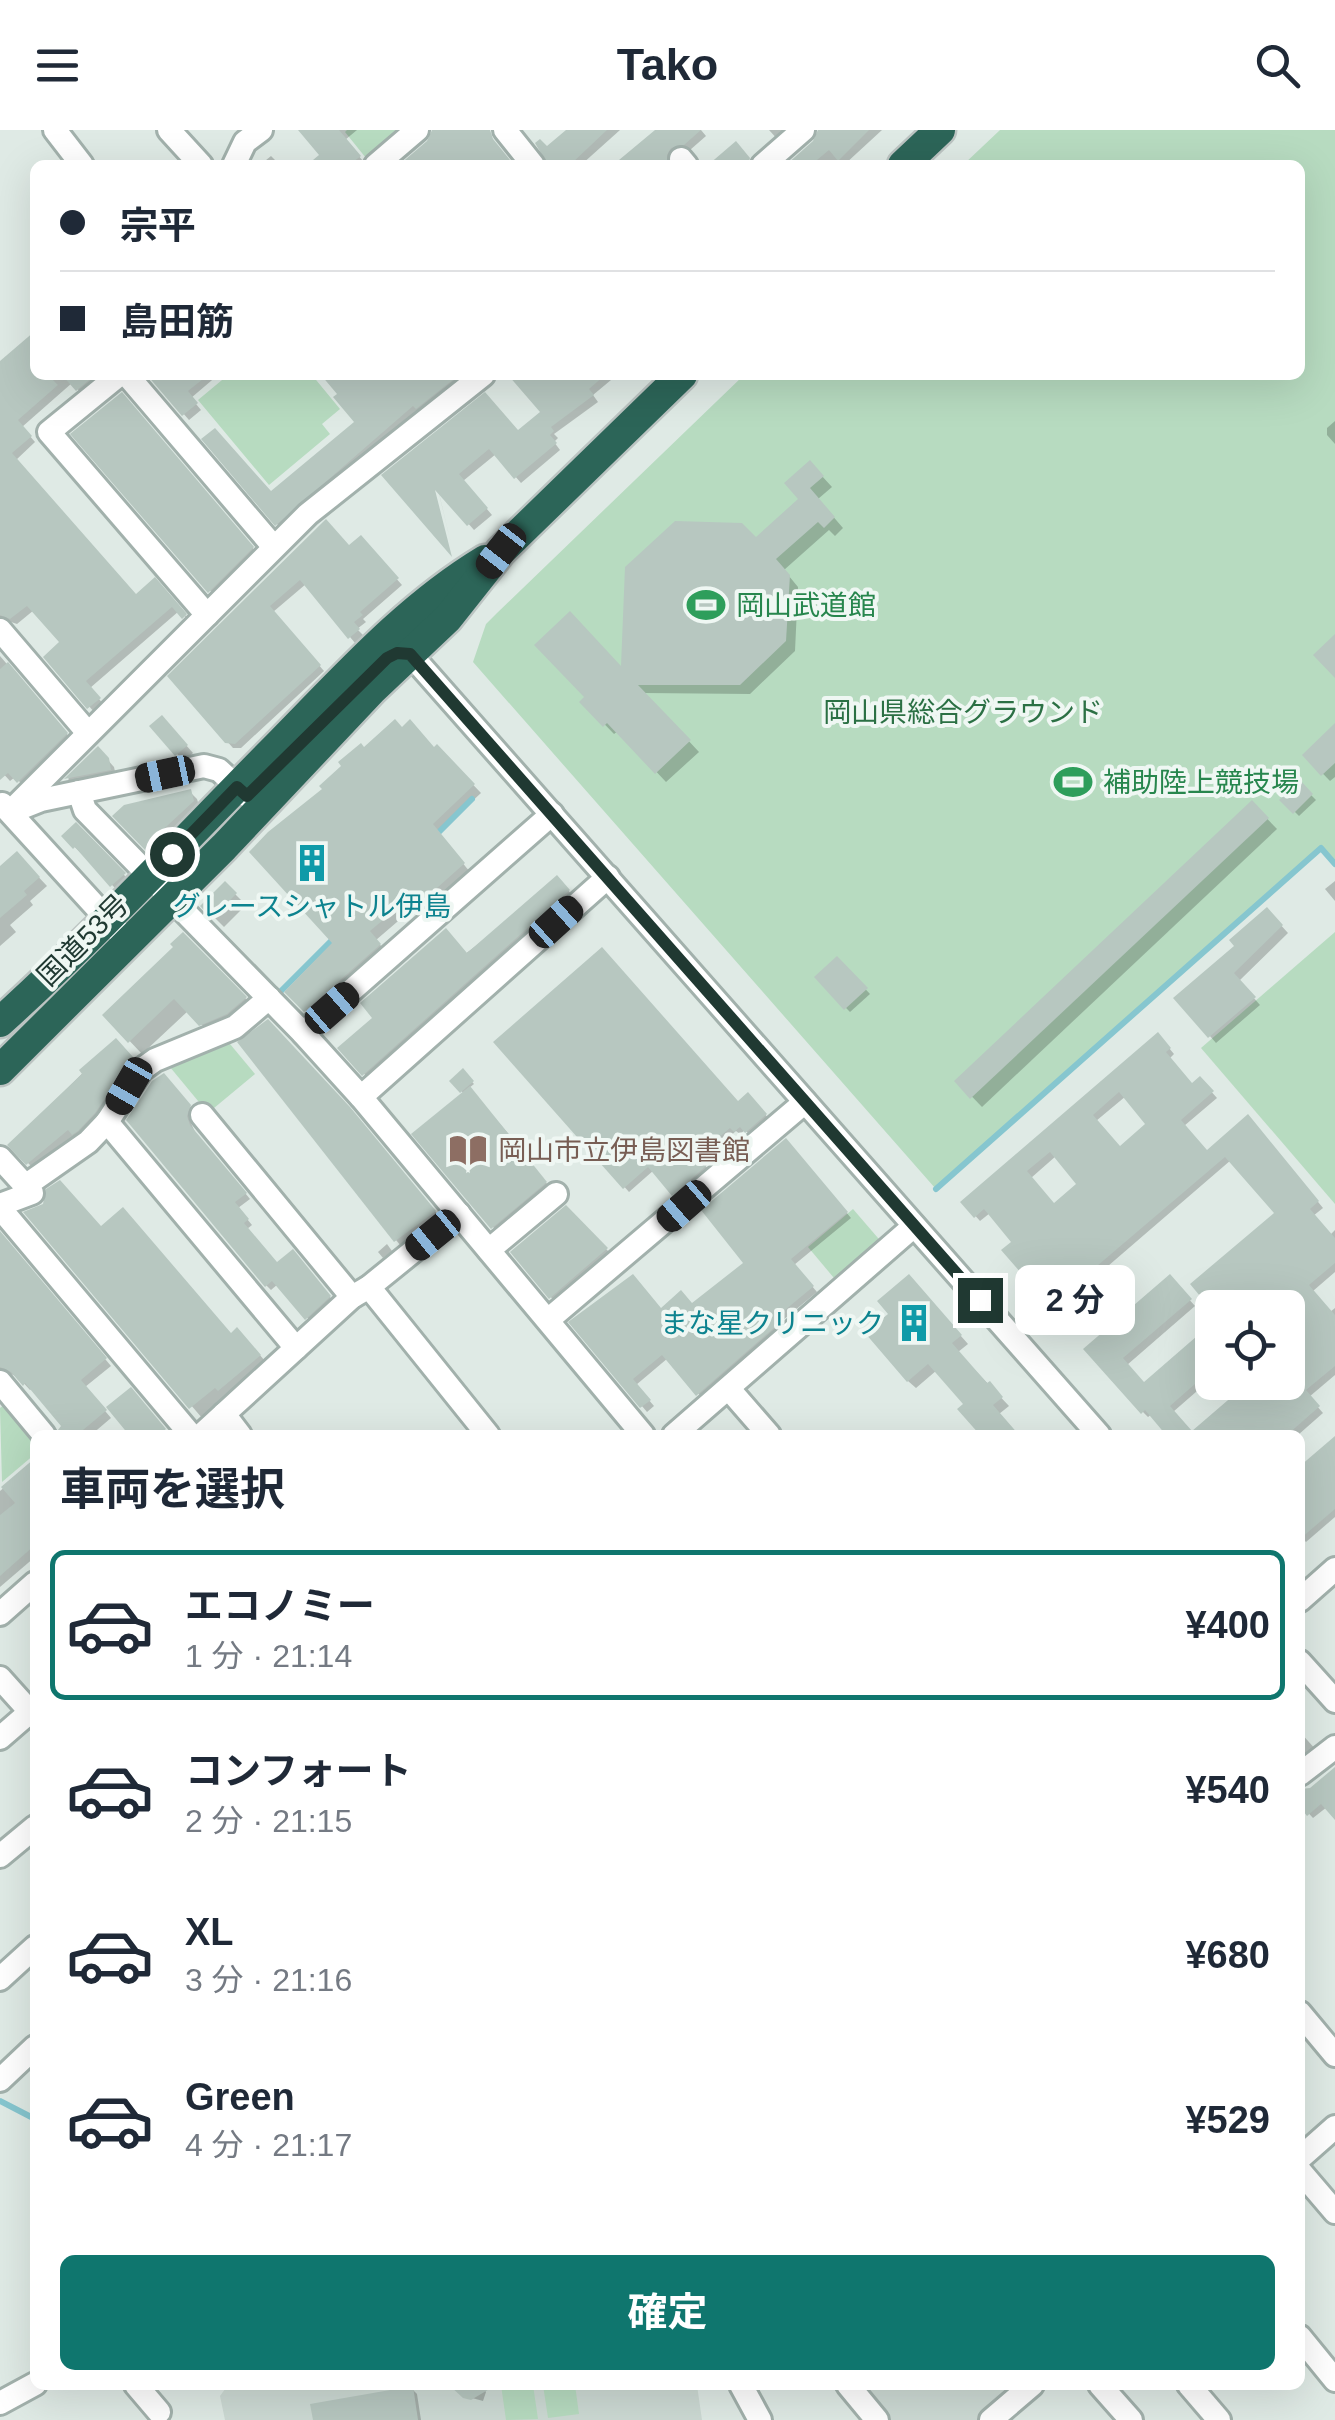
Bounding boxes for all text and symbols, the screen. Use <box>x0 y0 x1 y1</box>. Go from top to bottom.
icon: menu <box>30 38 85 93</box>
icon: search <box>1250 38 1305 93</box>
text: Tako <box>617 39 718 90</box>
text: 宗平 <box>120 205 196 247</box>
text: 島田筋 <box>120 301 234 343</box>
car <box>471 518 531 584</box>
sports icon: 岡山武道館 <box>685 584 727 626</box>
place label: 岡山武道館 <box>736 590 876 621</box>
park label: 岡山県総合グラウンド <box>823 697 1103 728</box>
car <box>133 753 197 795</box>
sports icon: 補助陸上競技場 <box>1052 761 1094 803</box>
place label: 補助陸上競技場 <box>1103 767 1299 798</box>
route start <box>150 832 195 877</box>
building icon: グレースシャトル伊島 <box>291 842 333 884</box>
street label: 国道53号 <box>31 888 135 992</box>
place label: グレースシャトル伊島 <box>173 891 451 922</box>
car <box>524 891 588 953</box>
car <box>300 977 364 1039</box>
car <box>101 1053 157 1119</box>
library icon: 岡山市立伊島図書館 <box>447 1129 489 1171</box>
place label: 岡山市立伊島図書館 <box>498 1135 750 1166</box>
car <box>652 1175 716 1237</box>
car <box>400 1204 466 1266</box>
callout: 2 分 <box>1015 1265 1135 1335</box>
route end <box>958 1278 1003 1323</box>
text: 2 分 <box>1046 1282 1104 1318</box>
map controls <box>1195 1290 1305 1400</box>
button: locate <box>1195 1290 1305 1400</box>
building icon: まな星クリニック <box>893 1302 935 1344</box>
place label: まな星クリニック <box>660 1308 884 1339</box>
text: 車両を選択 <box>60 1464 285 1515</box>
icon: car <box>65 1580 155 1670</box>
text: エコノミー <box>185 1585 375 1627</box>
text: ¥400 <box>1185 1604 1270 1646</box>
text: 1 分 · 21:14 <box>185 1638 352 1674</box>
icon: car <box>65 1745 155 1835</box>
text: コンフォート <box>185 1750 412 1792</box>
text: ¥540 <box>1185 1769 1270 1811</box>
text: 2 分 · 21:15 <box>185 1803 352 1839</box>
icon: car <box>65 1910 155 2000</box>
text: XL <box>185 1911 234 1953</box>
text: ¥680 <box>1185 1934 1270 1976</box>
text: 3 分 · 21:16 <box>185 1962 352 1998</box>
icon: car <box>65 2075 155 2165</box>
text: Green <box>185 2076 295 2118</box>
text: ¥529 <box>1185 2099 1270 2141</box>
text: 4 分 · 21:17 <box>185 2127 352 2163</box>
button: 確定 <box>60 2255 1275 2370</box>

